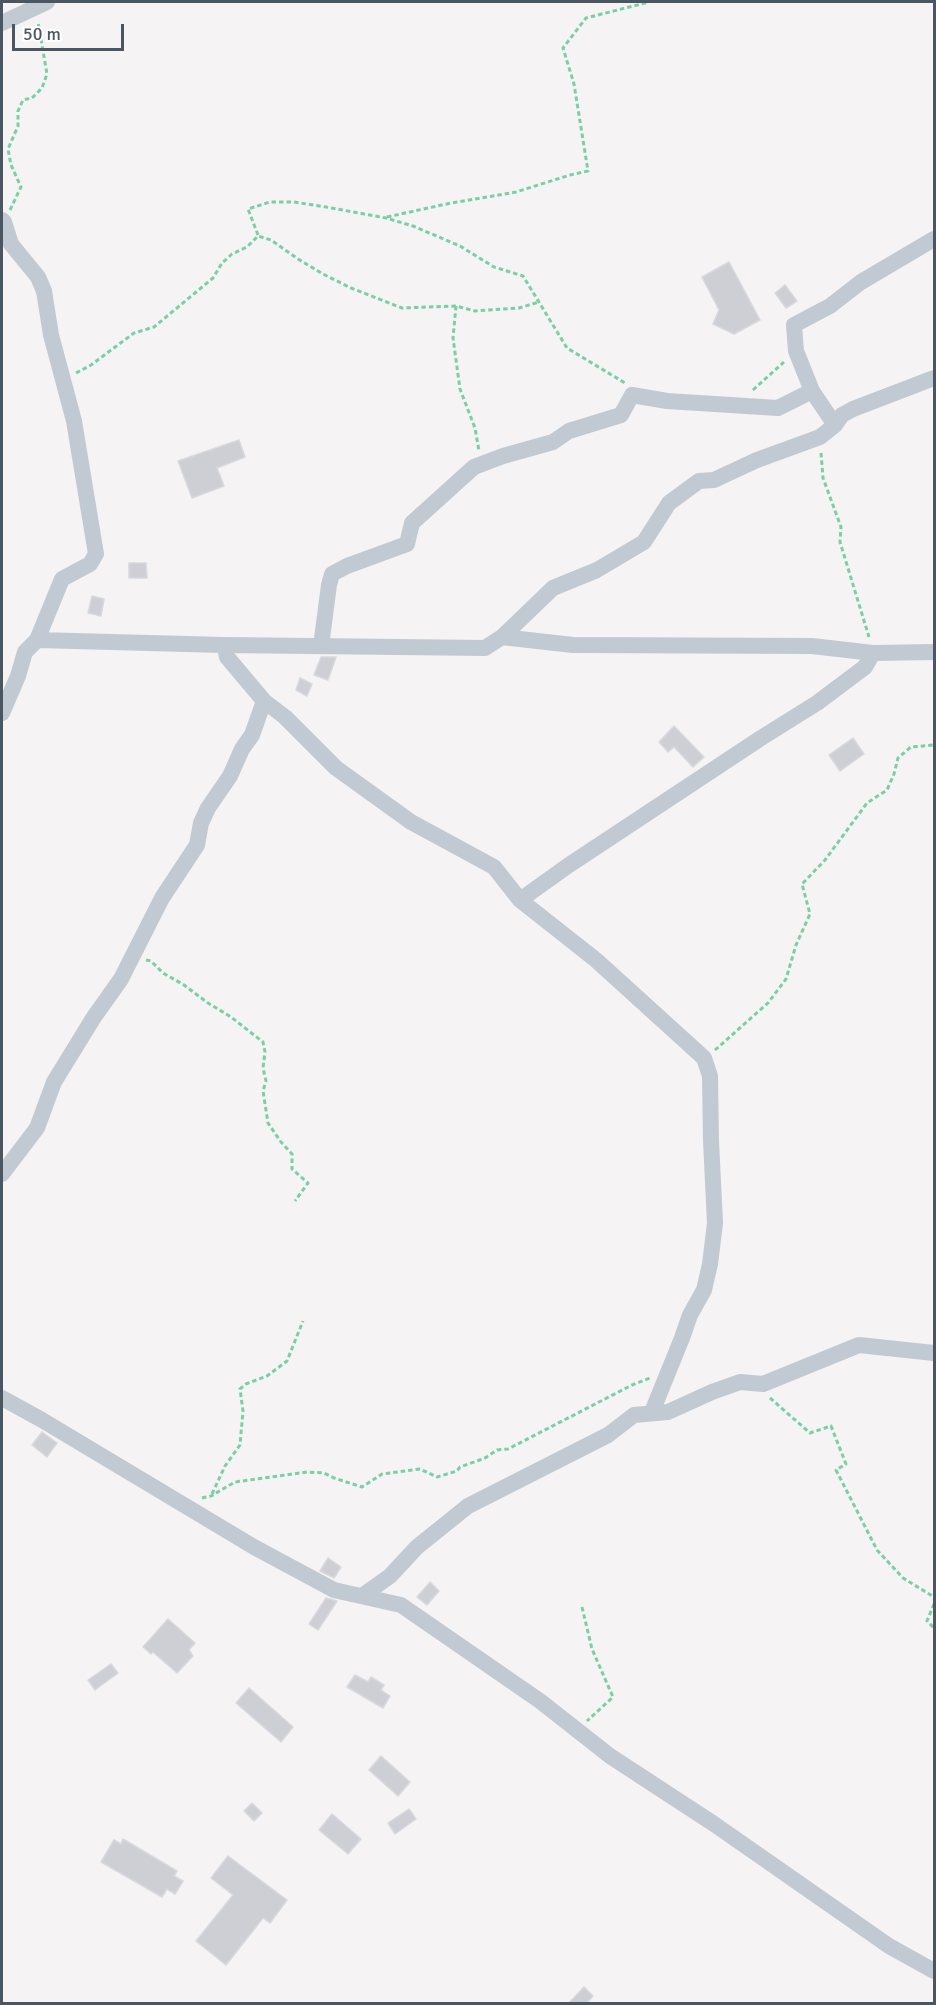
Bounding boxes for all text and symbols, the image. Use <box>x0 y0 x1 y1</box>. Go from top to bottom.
scale bar <box>15 12 128 50</box>
text: 50 m <box>23 23 61 45</box>

